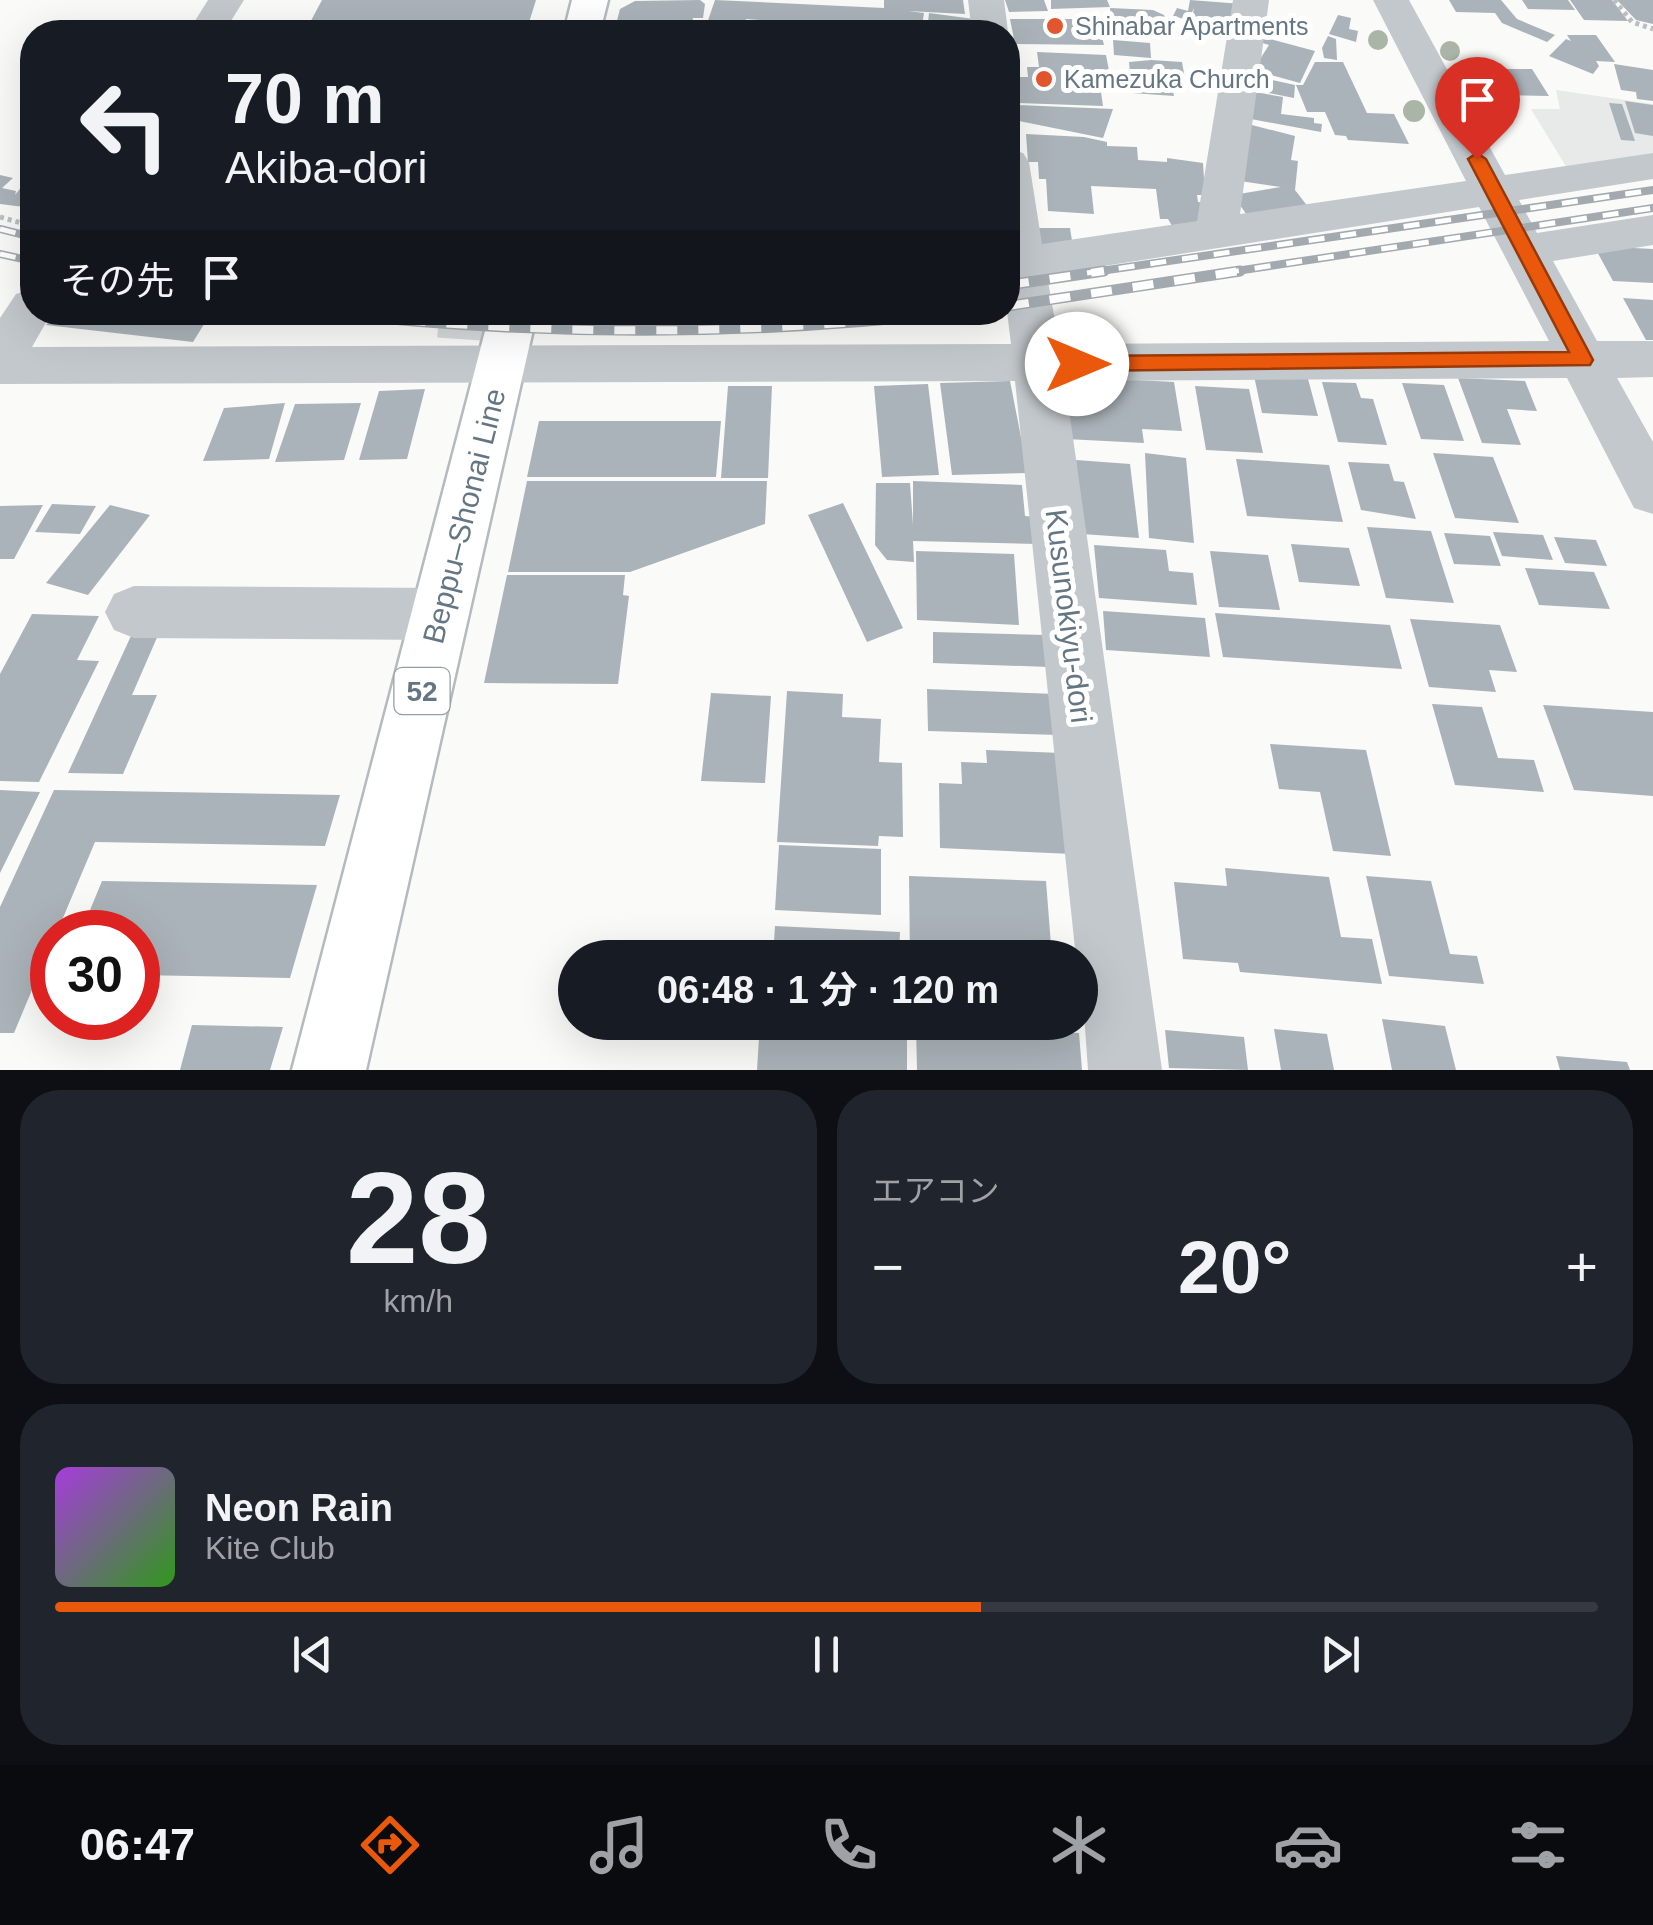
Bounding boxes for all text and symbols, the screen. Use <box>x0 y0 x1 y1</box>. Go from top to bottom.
place label: Shinabar Apartments <box>1075 12 1308 40</box>
marker: Shinabar Apartments <box>1044 15 1066 37</box>
pin <box>1435 57 1520 160</box>
icon: left <box>60 60 190 190</box>
text: 70 m <box>225 60 385 138</box>
place label: Kamezuka Church <box>1064 65 1270 93</box>
marker: Kamezuka Church <box>1033 68 1055 90</box>
icon: arrive <box>1450 72 1505 127</box>
text: Akiba-dori <box>225 142 428 193</box>
icon: arrive <box>194 250 249 305</box>
text: その先 <box>60 260 174 302</box>
position arrow <box>1025 312 1129 416</box>
street label: Beppu–Shonai Line <box>416 385 512 647</box>
street label: Kusunokiyu-dori <box>1040 507 1098 725</box>
road number: 52 <box>394 668 450 714</box>
speed limit sign: 30 <box>30 910 160 1040</box>
text: 06:48 · 1 分 · 120 m <box>657 969 999 1011</box>
text: 28 <box>346 1145 491 1291</box>
text: エアコン <box>872 1173 1000 1209</box>
text: 20° <box>1178 1225 1291 1309</box>
text: − <box>872 1236 904 1298</box>
text: + <box>1566 1236 1598 1298</box>
text: km/h <box>384 1283 453 1319</box>
text: Neon Rain <box>205 1487 393 1529</box>
text: Kite Club <box>205 1530 335 1566</box>
icon: previous <box>285 1627 340 1682</box>
icon: pause <box>799 1627 854 1682</box>
icon: next <box>1313 1627 1368 1682</box>
icon: directions <box>355 1810 425 1880</box>
icon: music <box>584 1810 654 1880</box>
icon: phone <box>814 1810 884 1880</box>
icon: climate <box>1044 1810 1114 1880</box>
icon: car <box>1273 1810 1343 1880</box>
icon: filters <box>1503 1810 1573 1880</box>
text: 06:47 <box>80 1819 195 1870</box>

